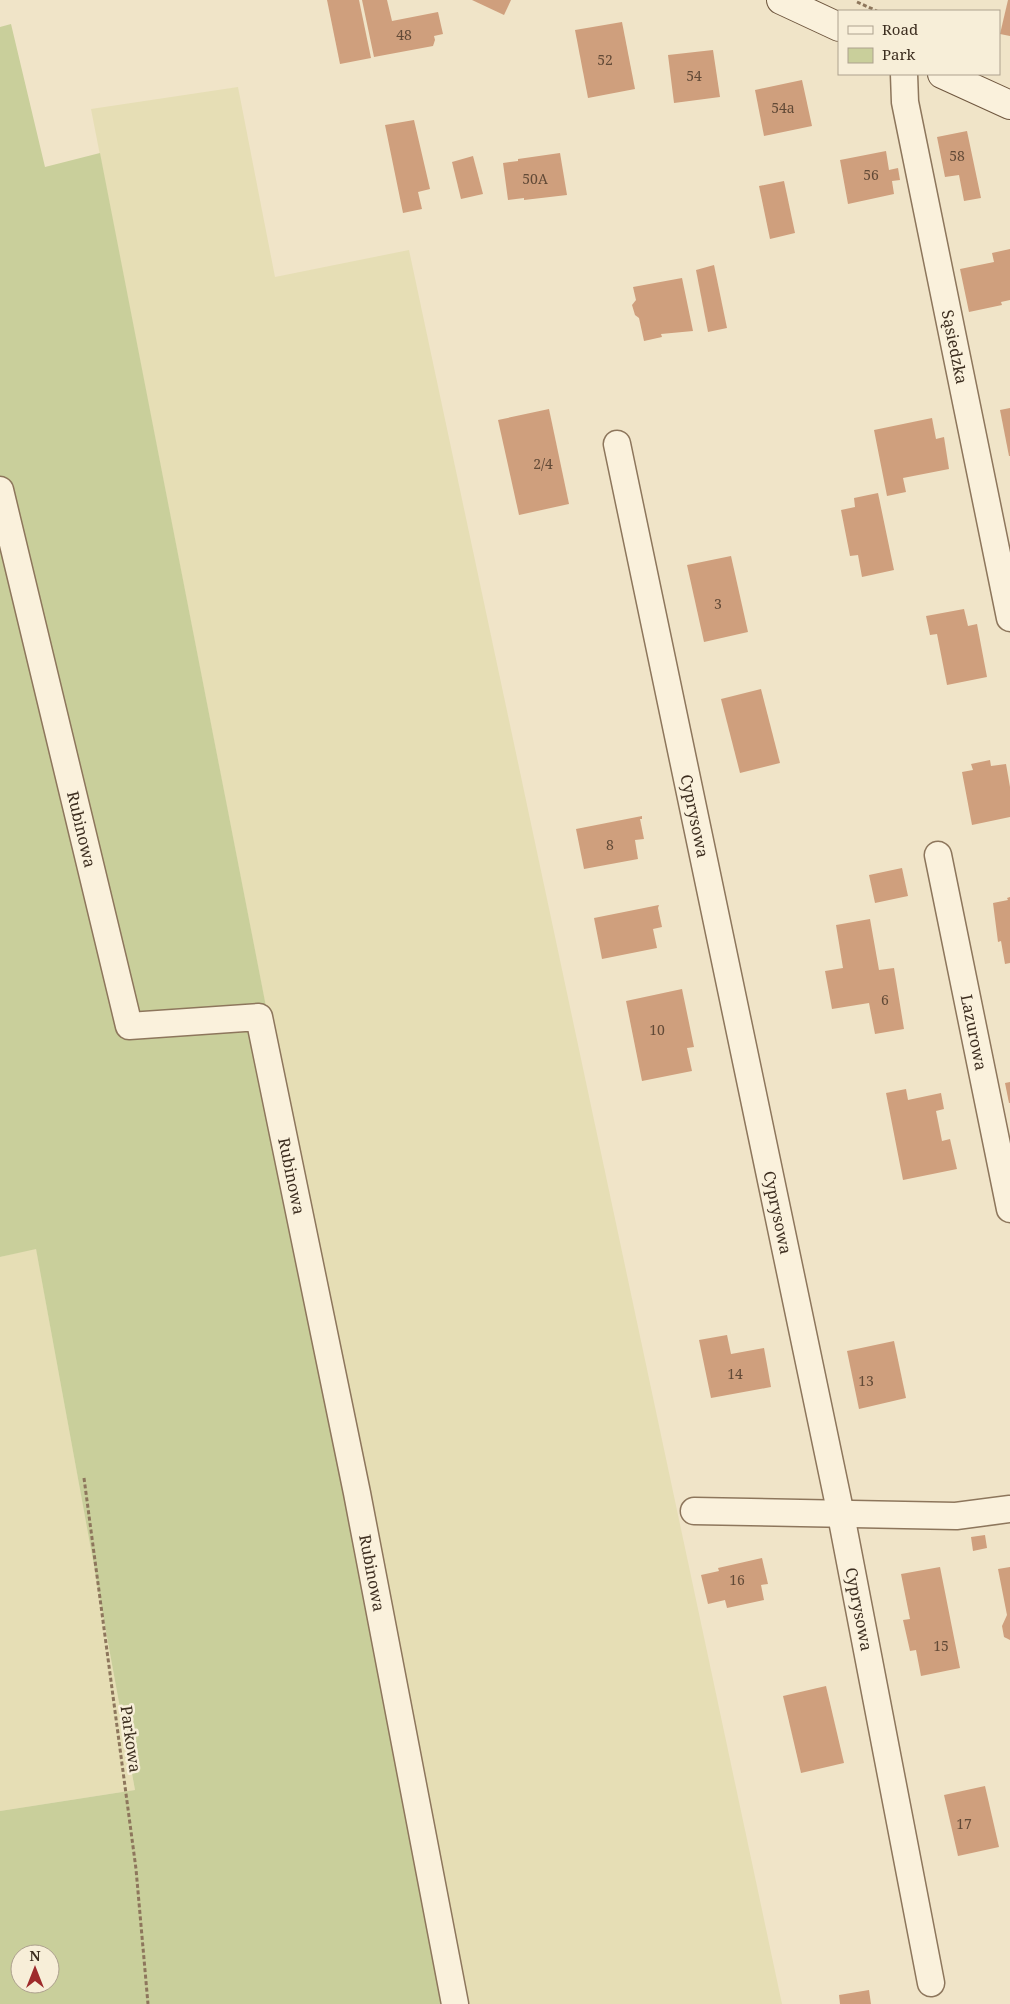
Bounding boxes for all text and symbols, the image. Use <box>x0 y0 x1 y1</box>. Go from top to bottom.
legend <box>838 10 1000 75</box>
text: Road <box>882 19 918 39</box>
house number: 48 <box>396 25 412 44</box>
text: Park <box>882 44 916 64</box>
house number: 52 <box>597 50 613 69</box>
house number: 54 <box>686 66 702 85</box>
house number: 54a <box>771 98 795 117</box>
house number: 58 <box>949 146 965 165</box>
house number: 56 <box>863 165 879 184</box>
house number: 50A <box>522 169 548 188</box>
street label: Sąsiedzka <box>937 308 973 386</box>
house number: 2/4 <box>533 454 553 473</box>
house number: 3 <box>714 594 722 613</box>
street label: Cyprysowa <box>675 772 714 860</box>
street label: Rubinowa <box>62 789 101 870</box>
house number: 8 <box>606 835 614 854</box>
house number: 6 <box>881 990 889 1009</box>
street label: Lazurowa <box>956 992 993 1072</box>
house number: 10 <box>649 1020 665 1039</box>
street label: Rubinowa <box>273 1136 310 1216</box>
street label: Cyprysowa <box>758 1169 797 1256</box>
house number: 14 <box>727 1364 743 1383</box>
house number: 13 <box>858 1371 874 1390</box>
street label: Rubinowa <box>354 1533 390 1613</box>
street label: Cyprysowa <box>840 1566 878 1653</box>
house number: 16 <box>729 1570 745 1589</box>
house number: 15 <box>933 1636 949 1655</box>
street label: Parkowa <box>115 1704 147 1774</box>
house number: 17 <box>956 1814 972 1833</box>
north arrow <box>10 1944 60 1994</box>
text: N <box>29 1946 41 1965</box>

